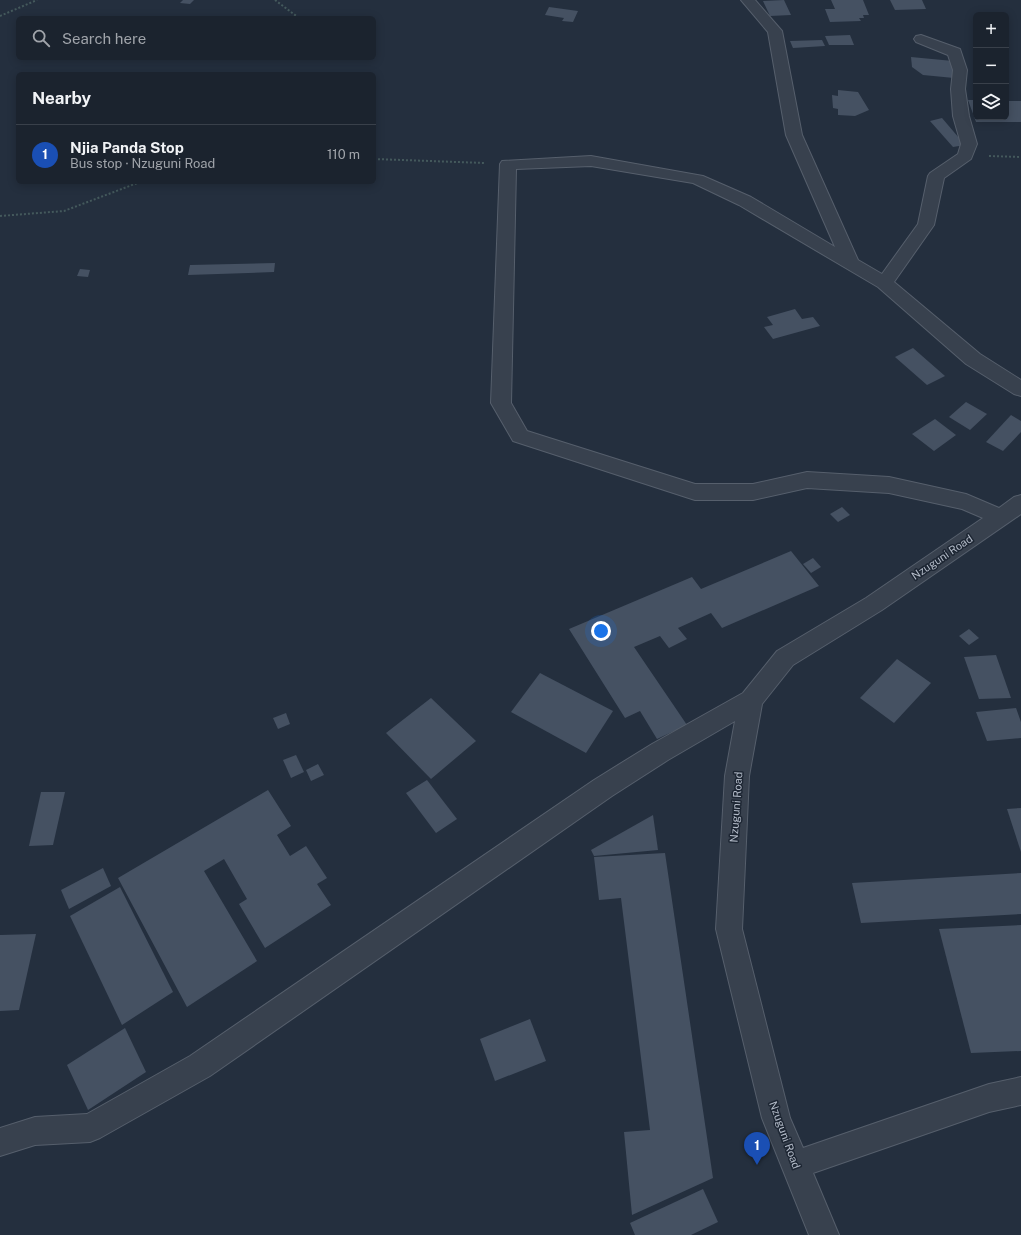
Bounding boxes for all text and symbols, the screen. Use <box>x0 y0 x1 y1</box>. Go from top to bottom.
map controls <box>973 12 1009 120</box>
button: + <box>973 12 1009 48</box>
search box <box>16 16 376 60</box>
icon: search <box>30 27 52 49</box>
text: Search here <box>62 30 146 47</box>
button: − <box>973 48 1009 84</box>
button: layers <box>973 84 1009 120</box>
text: Nearby <box>32 88 91 108</box>
text: Njia Panda Stop <box>70 139 184 156</box>
text: 1 <box>42 147 48 162</box>
text: 110 m <box>327 147 360 162</box>
text: Bus stop · Nzuguni Road <box>70 156 215 171</box>
street label: Nzuguni Road <box>909 532 975 582</box>
your location <box>591 621 611 641</box>
street label: Nzuguni Road <box>728 771 744 843</box>
street label: Nzuguni Road <box>767 1100 803 1170</box>
pin: 1 <box>744 1132 770 1165</box>

